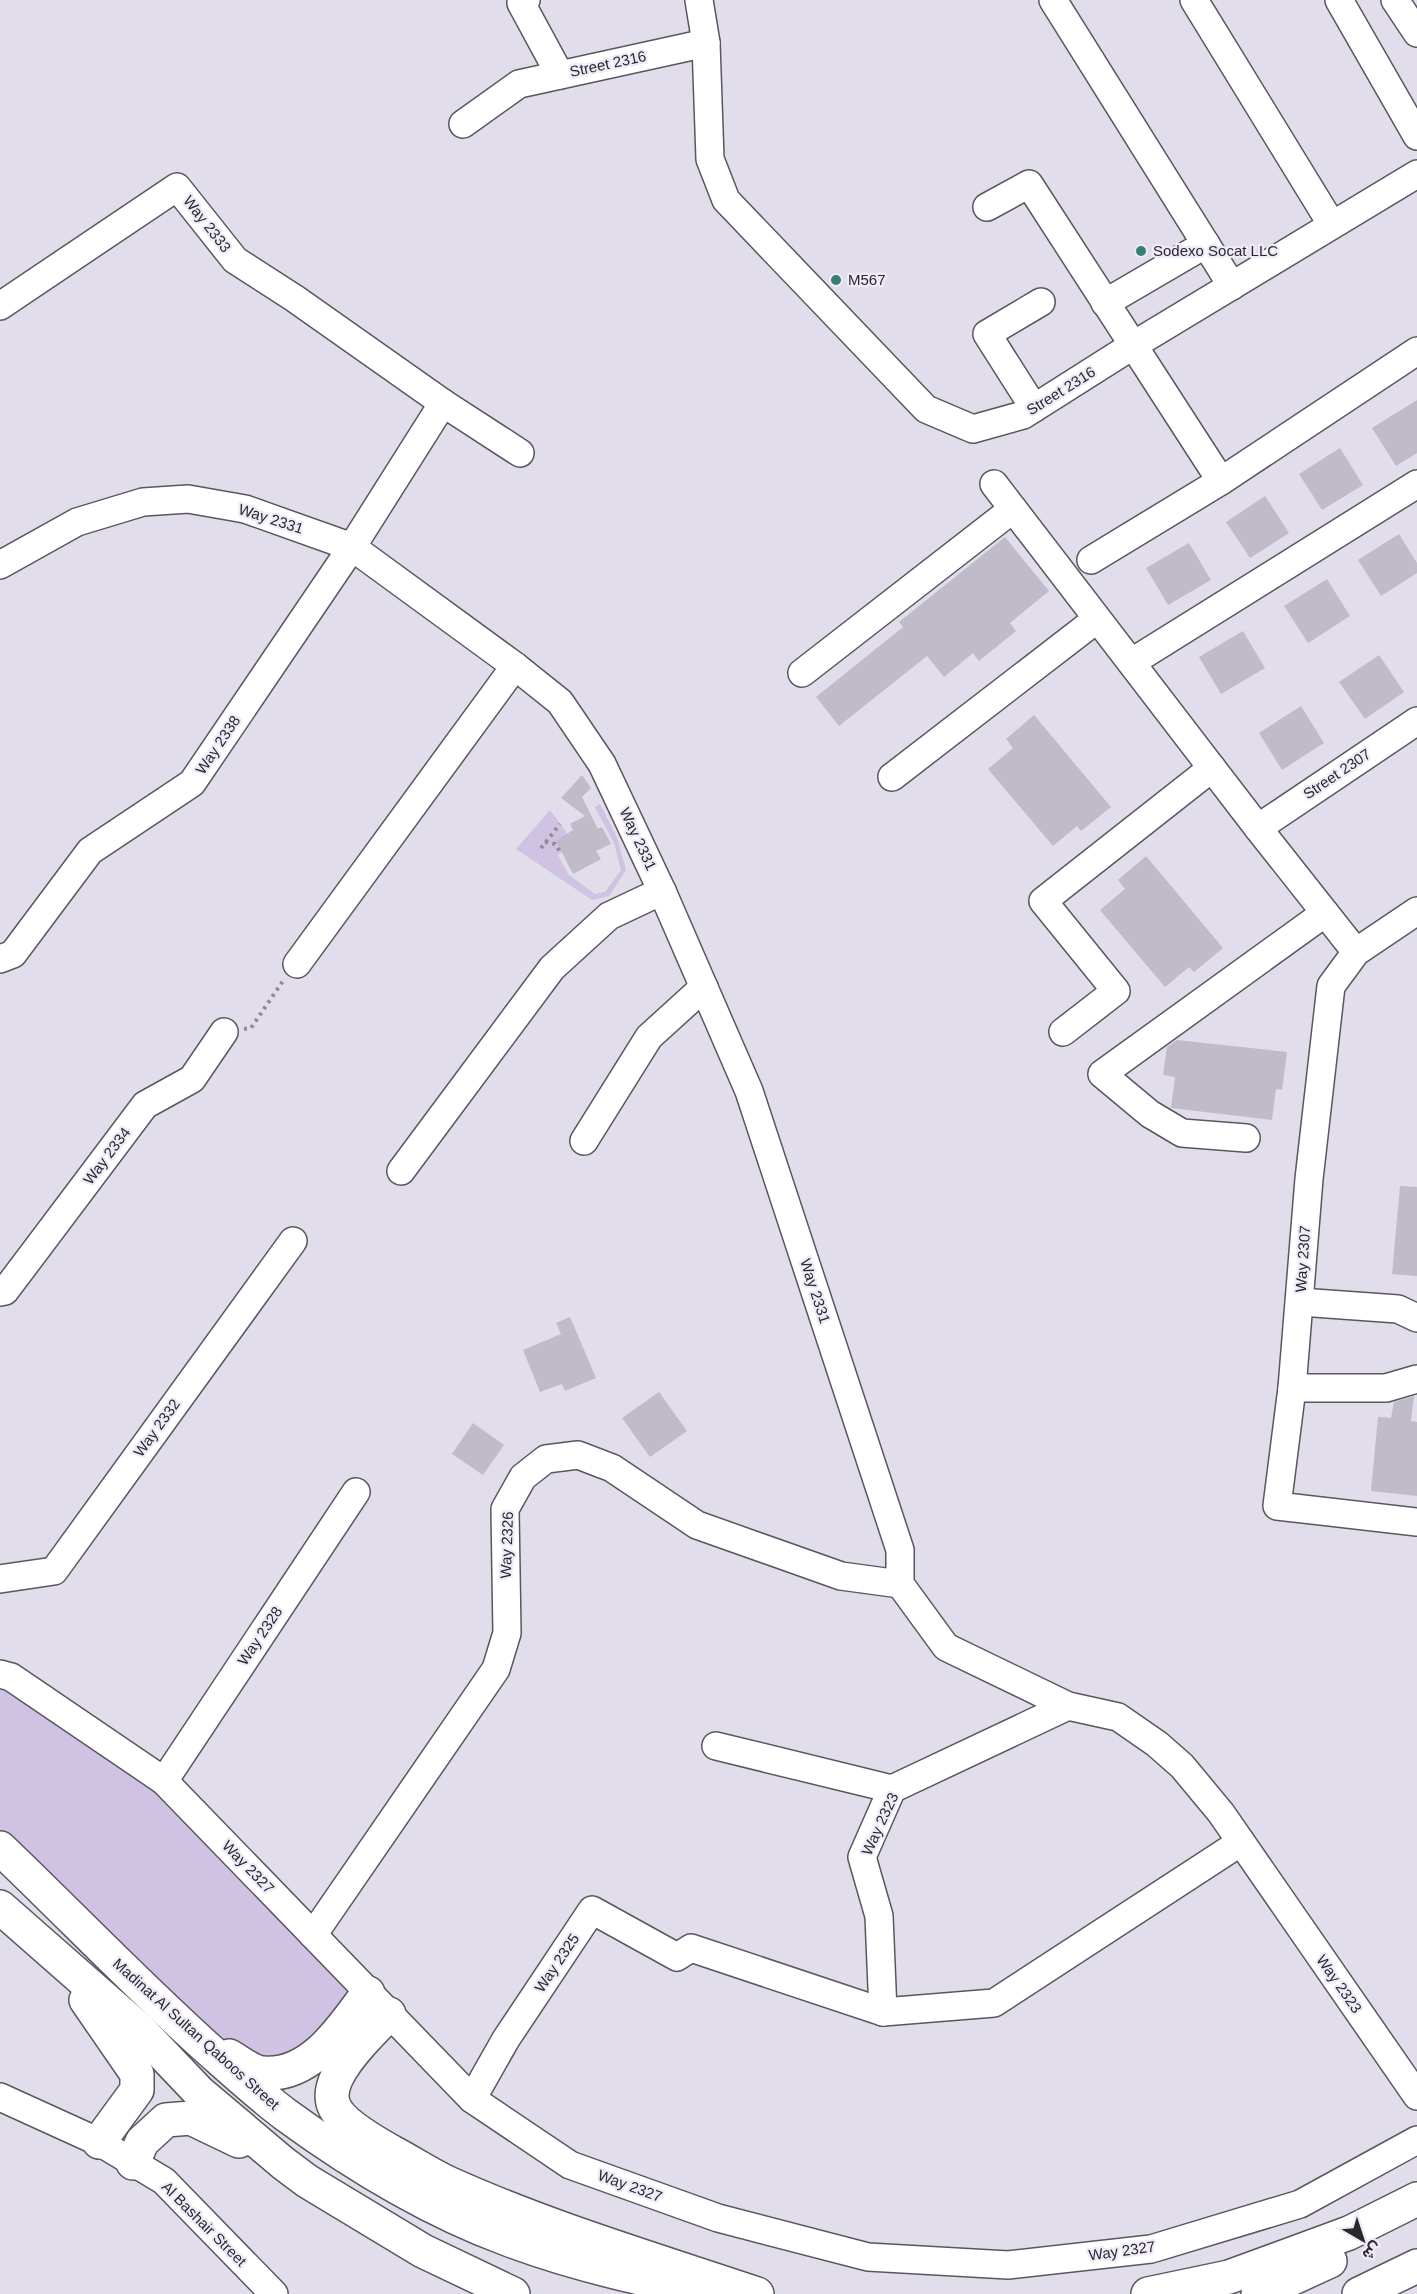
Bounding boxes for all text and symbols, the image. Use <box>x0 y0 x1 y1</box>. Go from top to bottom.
street label: Street 2316 <box>568 47 648 80</box>
street label: Way 2333 <box>180 192 235 255</box>
place label: Sodexo Socat LLC <box>1153 242 1278 259</box>
marker: Sodexo Socat LLC <box>1134 244 1148 258</box>
place label: M567 <box>848 271 886 288</box>
marker: M567 <box>829 273 843 287</box>
street label: Street 2316 <box>1023 363 1098 418</box>
street label: Way 2331 <box>237 500 306 537</box>
street label: Way 2338 <box>192 712 243 777</box>
street label: Street 2307 <box>1300 745 1374 802</box>
street label: Way 2331 <box>617 805 660 873</box>
street label: Way 2334 <box>80 1124 134 1188</box>
street label: Way 2307 <box>1292 1225 1313 1293</box>
street label: Way 2331 <box>797 1256 834 1325</box>
street label: Way 2332 <box>130 1396 183 1460</box>
street label: Way 2326 <box>497 1511 516 1579</box>
street label: Way 2328 <box>234 1603 285 1668</box>
street label: Way 2323 <box>858 1790 901 1858</box>
street label: Way 2327 <box>219 1837 278 1897</box>
street label: Way 2325 <box>531 1930 582 1995</box>
street label: Way 2323 <box>1313 1951 1366 2016</box>
street label: Madinat Al Sultan Qaboos Street <box>110 1954 284 2113</box>
street label: Way 2327 <box>596 2166 665 2205</box>
street label: Al Bashair Street <box>159 2178 251 2270</box>
north arrow <box>1333 2210 1393 2270</box>
street label: Way 2327 <box>1088 2237 1156 2264</box>
text: ش <box>1359 2238 1385 2264</box>

